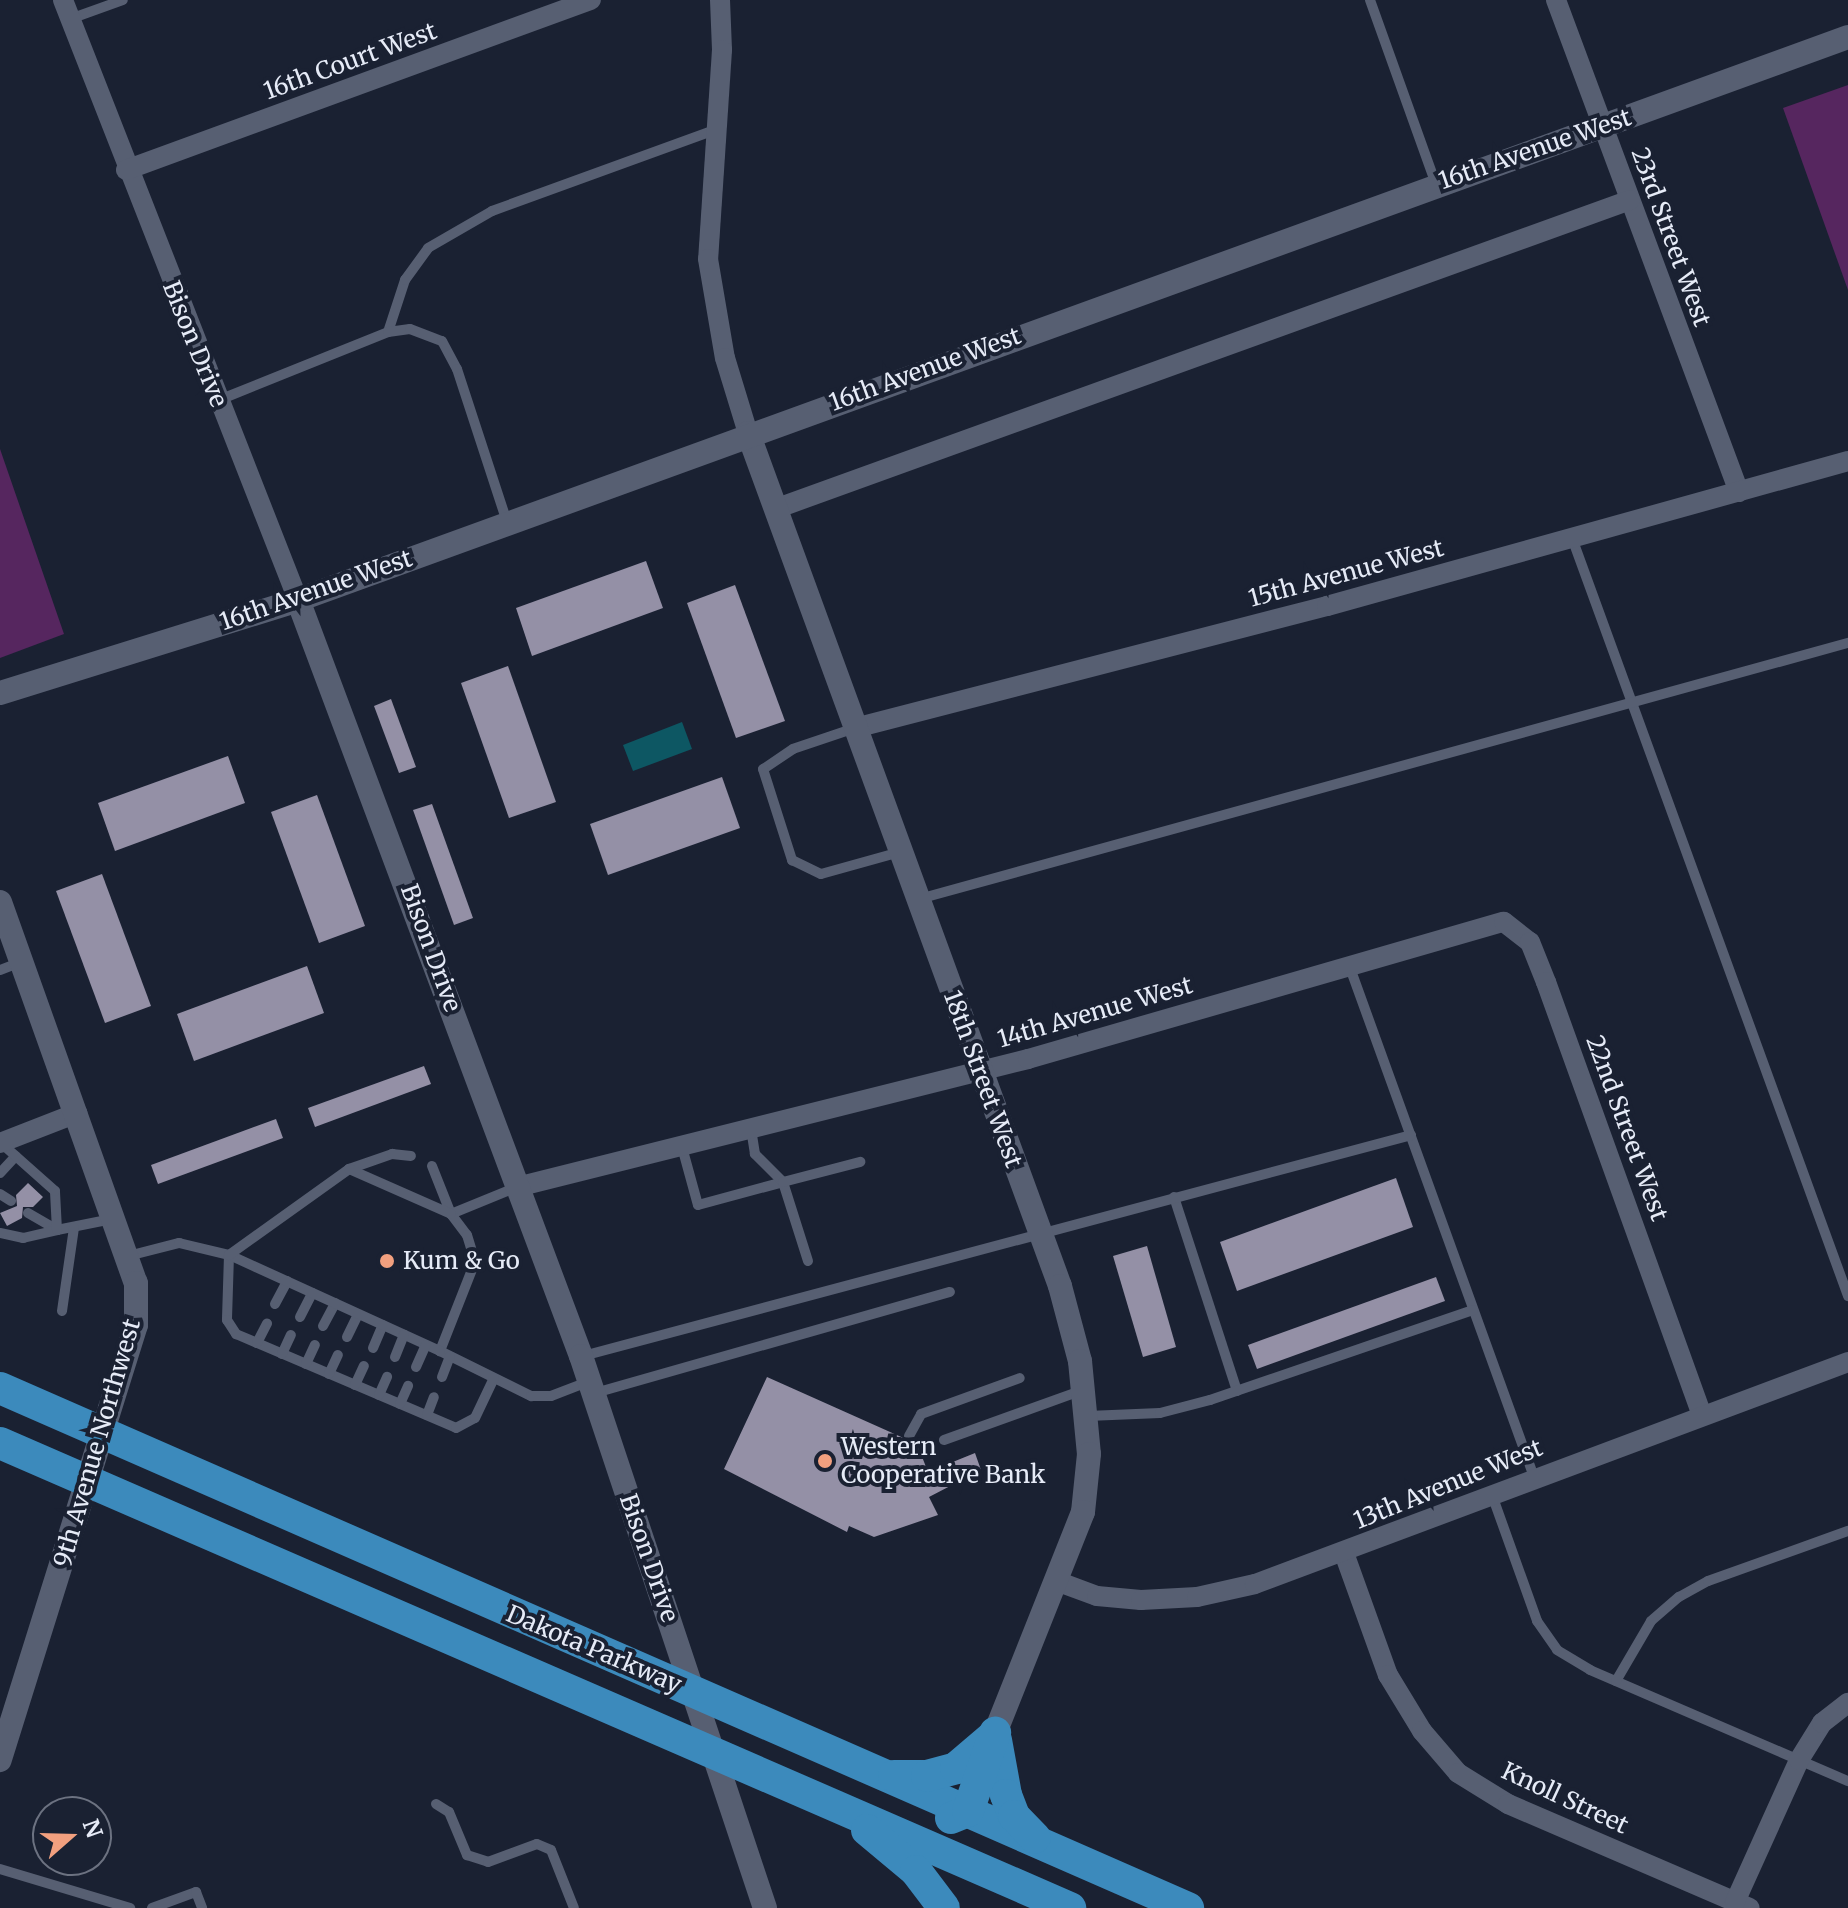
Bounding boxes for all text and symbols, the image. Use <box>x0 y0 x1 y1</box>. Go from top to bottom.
street label: 16th Court West <box>260 16 440 106</box>
street label: 16th Avenue West <box>1435 103 1635 195</box>
street label: 23rd Street West <box>1625 144 1717 330</box>
street label: Bison Drive <box>157 277 233 411</box>
street label: 16th Avenue West <box>825 321 1025 417</box>
street label: 15th Avenue West <box>1245 533 1447 613</box>
street label: 16th Avenue West <box>216 544 416 636</box>
street label: Bison Drive <box>395 880 467 1016</box>
street label: 14th Avenue West <box>994 970 1196 1054</box>
street label: 18th Street West <box>938 987 1028 1171</box>
street label: 22nd Street West <box>1580 1031 1674 1225</box>
place label: Kum & Go <box>403 1247 520 1275</box>
marker: Kum & Go <box>378 1252 396 1270</box>
street label: 9th Avenue Northwest <box>48 1316 146 1570</box>
place label: Western Cooperative Bank <box>841 1433 1045 1489</box>
street label: 13th Avenue West <box>1349 1433 1547 1535</box>
marker: Western Cooperative Bank <box>816 1452 834 1470</box>
street label: Bison Drive <box>614 1490 684 1626</box>
street label: Dakota Parkway <box>502 1599 686 1699</box>
street label: Knoll Street <box>1497 1756 1633 1840</box>
north arrow <box>32 1796 112 1876</box>
text: N <box>77 1816 109 1841</box>

